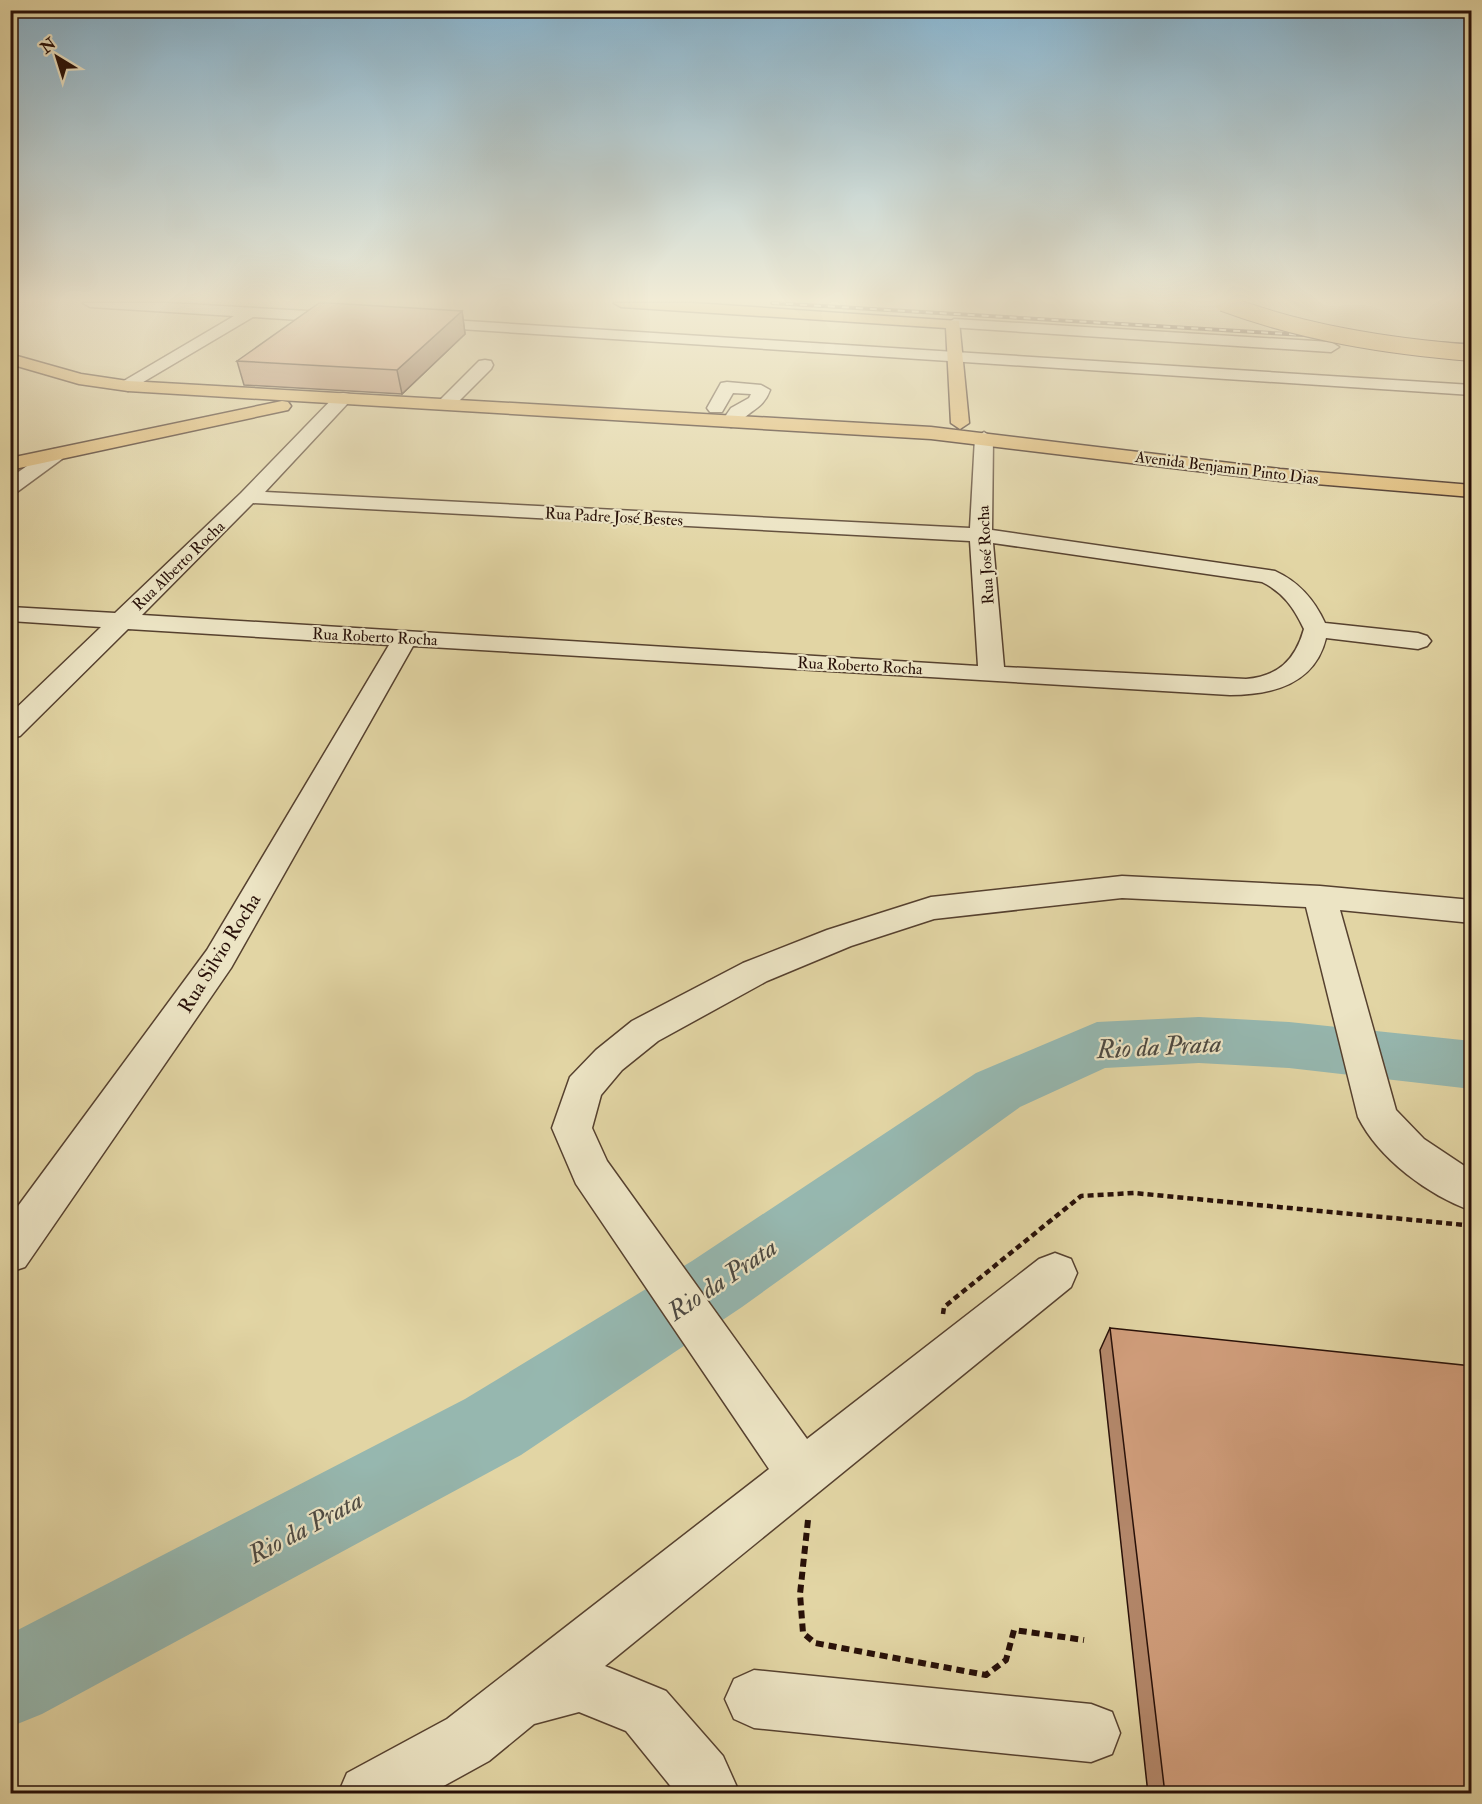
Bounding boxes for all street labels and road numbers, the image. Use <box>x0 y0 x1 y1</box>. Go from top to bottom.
street label: Avenida Benjamin Pinto Dias <box>1133 447 1320 489</box>
street label: Rua Padre José Bestes <box>544 503 684 532</box>
street label: Rua José Rocha <box>973 504 1000 605</box>
street label: Rua Alberto Rocha <box>128 516 229 615</box>
street label: Rua Roberto Rocha <box>312 624 439 650</box>
street label: Rua Roberto Rocha <box>797 653 924 679</box>
street label: Rua Silvio Rocha <box>173 888 267 1018</box>

